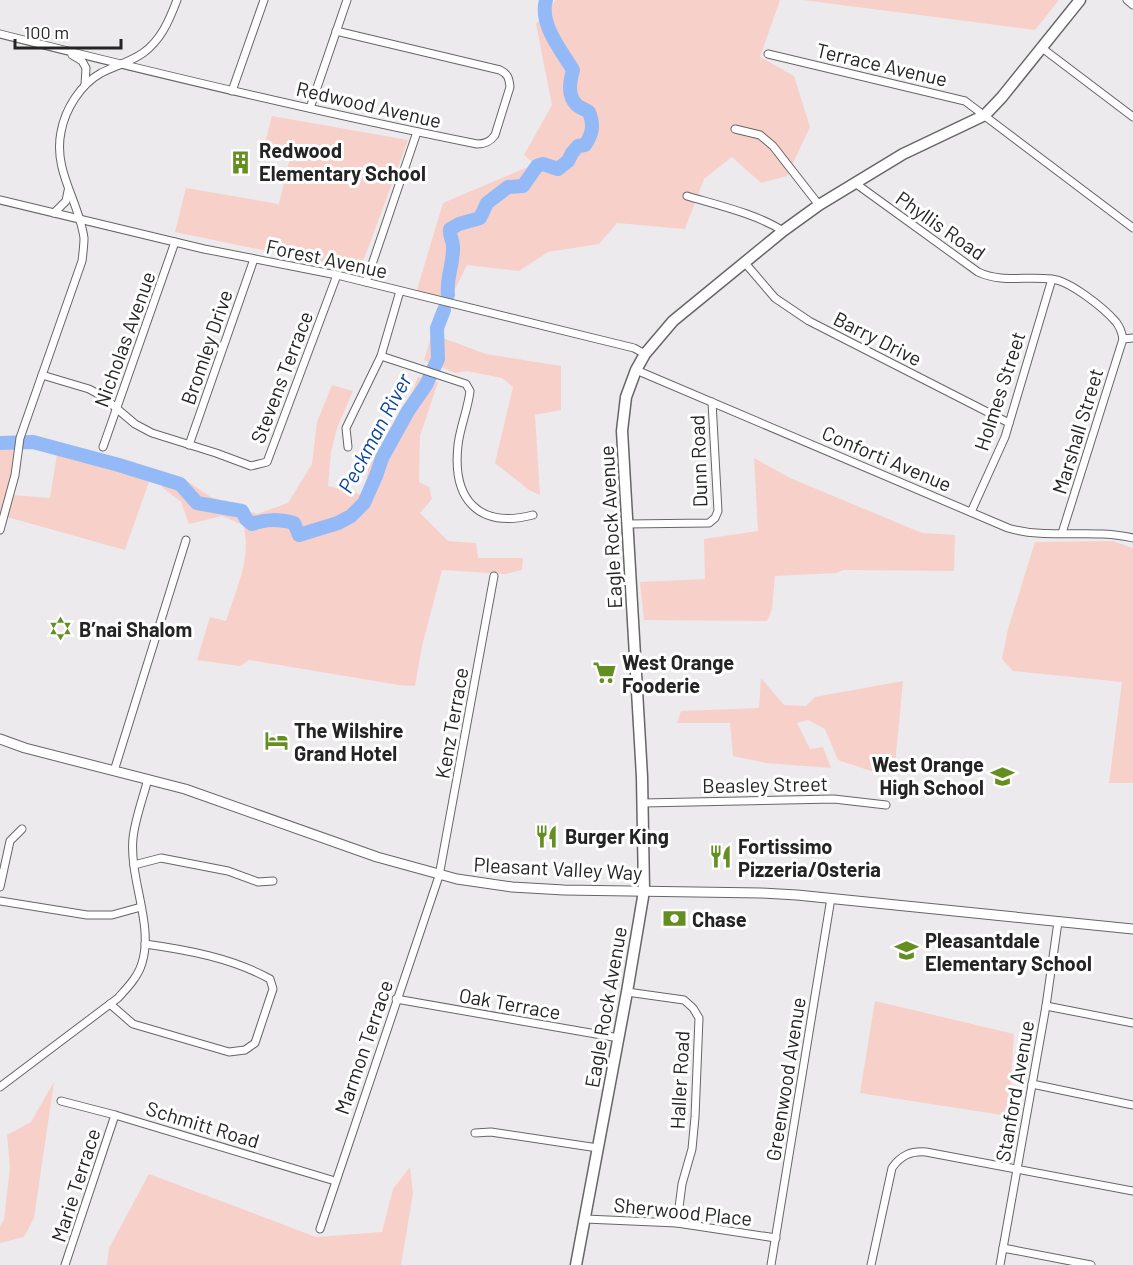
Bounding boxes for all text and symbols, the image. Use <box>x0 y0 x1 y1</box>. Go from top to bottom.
scale bar <box>15 12 122 50</box>
text: 100 m <box>24 21 69 43</box>
street label: Terrace Avenue <box>814 37 950 91</box>
street label: Redwood Avenue <box>294 76 444 132</box>
place label: Redwood Elementary School <box>259 138 426 185</box>
building icon: Redwood Elementary School <box>228 149 254 175</box>
street label: Phyllis Road <box>892 185 990 265</box>
street label: Forest Avenue <box>264 233 390 283</box>
street label: Nicholas Avenue <box>88 268 160 410</box>
street label: Bromley Drive <box>175 286 237 408</box>
street label: Barry Drive <box>830 306 926 370</box>
street label: Stevens Terrace <box>245 308 317 446</box>
street label: Holmes Street <box>968 328 1030 454</box>
street label: Marshall Street <box>1046 365 1108 497</box>
water label: Peckman River <box>332 369 416 497</box>
street label: Dunn Road <box>684 414 712 508</box>
street label: Conforti Avenue <box>819 420 955 496</box>
street label: Eagle Rock Avenue <box>594 445 626 609</box>
synagogue icon: B’nai Shalom <box>48 616 74 642</box>
place label: B’nai Shalom <box>79 617 192 641</box>
place label: West Orange Fooderie <box>622 650 734 697</box>
supermarket icon: West Orange Fooderie <box>591 660 617 686</box>
street label: Kenz Terrace <box>429 665 473 781</box>
place label: The Wilshire Grand Hotel <box>294 718 403 765</box>
hotel icon: The Wilshire Grand Hotel <box>263 728 289 754</box>
place label: West Orange High School <box>872 752 984 799</box>
school or university icon: West Orange High School <box>989 763 1015 789</box>
street label: Beasley Street <box>702 771 828 797</box>
restaurant icon: Burger King <box>534 823 560 849</box>
place label: Burger King <box>565 824 669 848</box>
place label: Fortissimo Pizzeria/Osteria <box>738 834 881 881</box>
restaurant icon: Fortissimo Pizzeria/Osteria <box>707 844 733 870</box>
street label: Pleasant Valley Way <box>473 852 643 884</box>
bank icon: Chase <box>661 906 687 932</box>
place label: Chase <box>692 907 747 931</box>
street label: Eagle Rock Avenue <box>579 924 631 1090</box>
place label: Pleasantdale Elementary School <box>925 928 1092 975</box>
school or university icon: Pleasantdale Elementary School <box>894 938 920 964</box>
street label: Marmon Terrace <box>329 977 397 1117</box>
street label: Oak Terrace <box>457 982 563 1024</box>
street label: Greenwood Avenue <box>760 995 810 1163</box>
street label: Stanford Avenue <box>990 1019 1038 1163</box>
street label: Haller Road <box>664 1030 694 1130</box>
street label: Schmitt Road <box>143 1095 263 1153</box>
street label: Marie Terrace <box>45 1125 105 1245</box>
street label: Sherwood Place <box>612 1192 754 1230</box>

